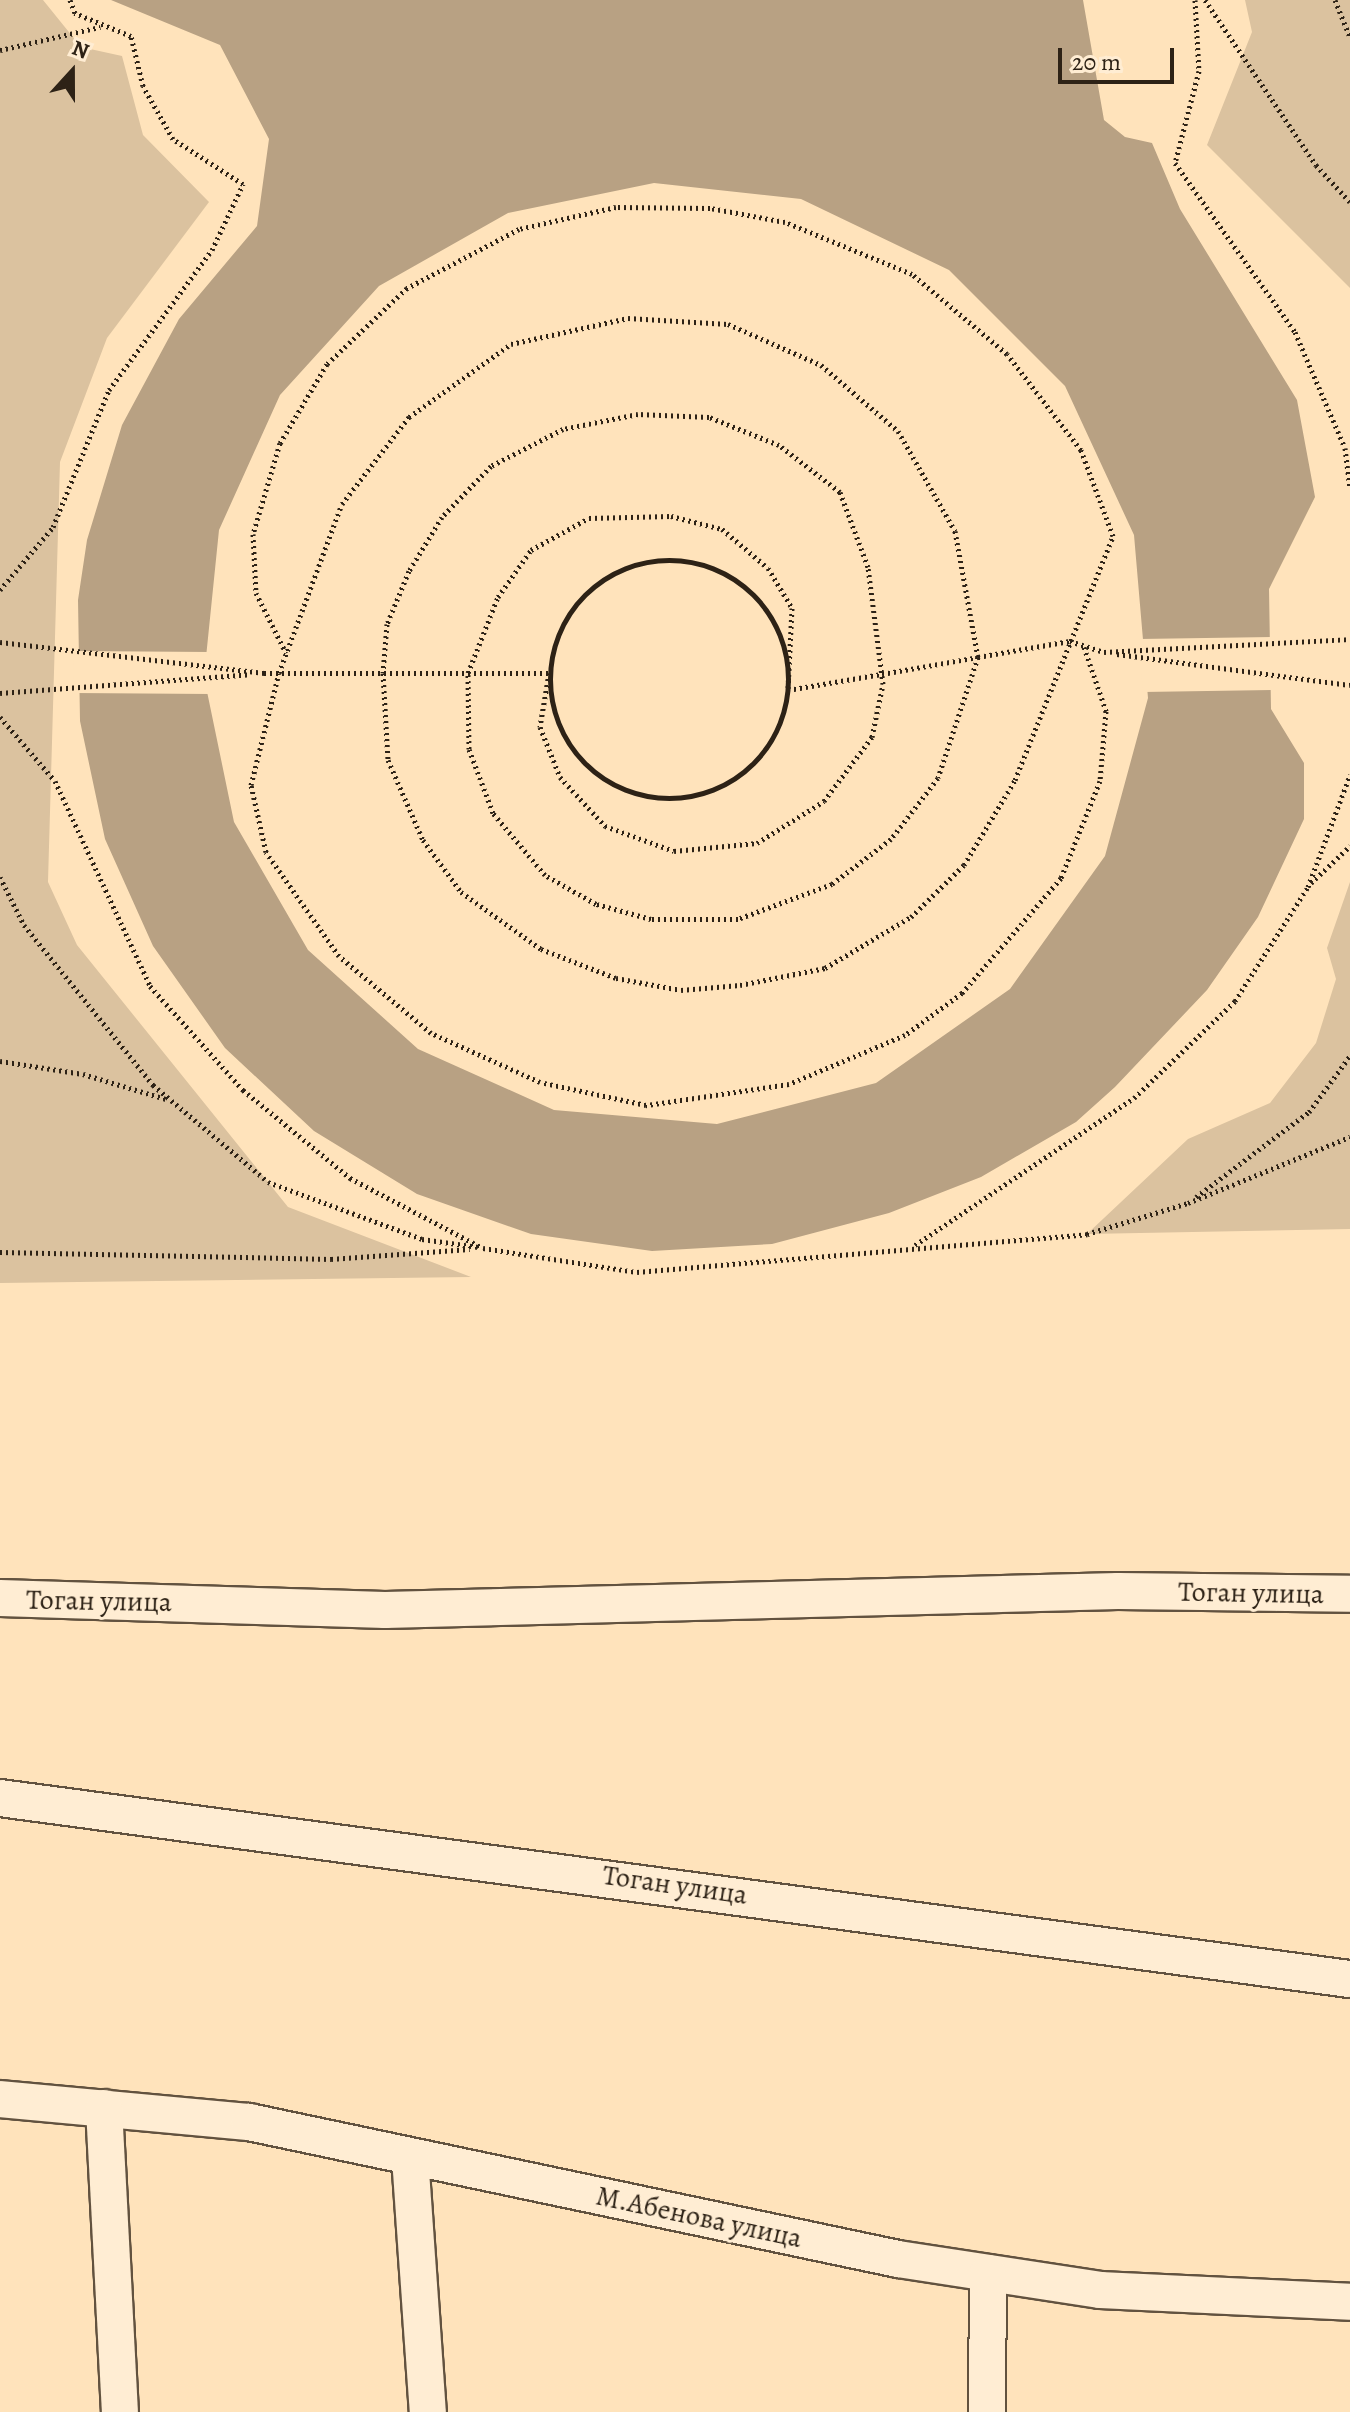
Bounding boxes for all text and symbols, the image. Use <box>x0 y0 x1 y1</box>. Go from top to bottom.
north arrow <box>32 32 112 112</box>
scale bar <box>1062 32 1178 82</box>
text: N <box>68 33 93 66</box>
text: 20 m <box>1072 46 1121 78</box>
street label: Тоган улица <box>1178 1575 1324 1611</box>
street label: Тоган улица <box>26 1583 172 1619</box>
street label: Тоган улица <box>601 1858 749 1912</box>
street label: М.Абенова улица <box>593 2179 805 2255</box>

